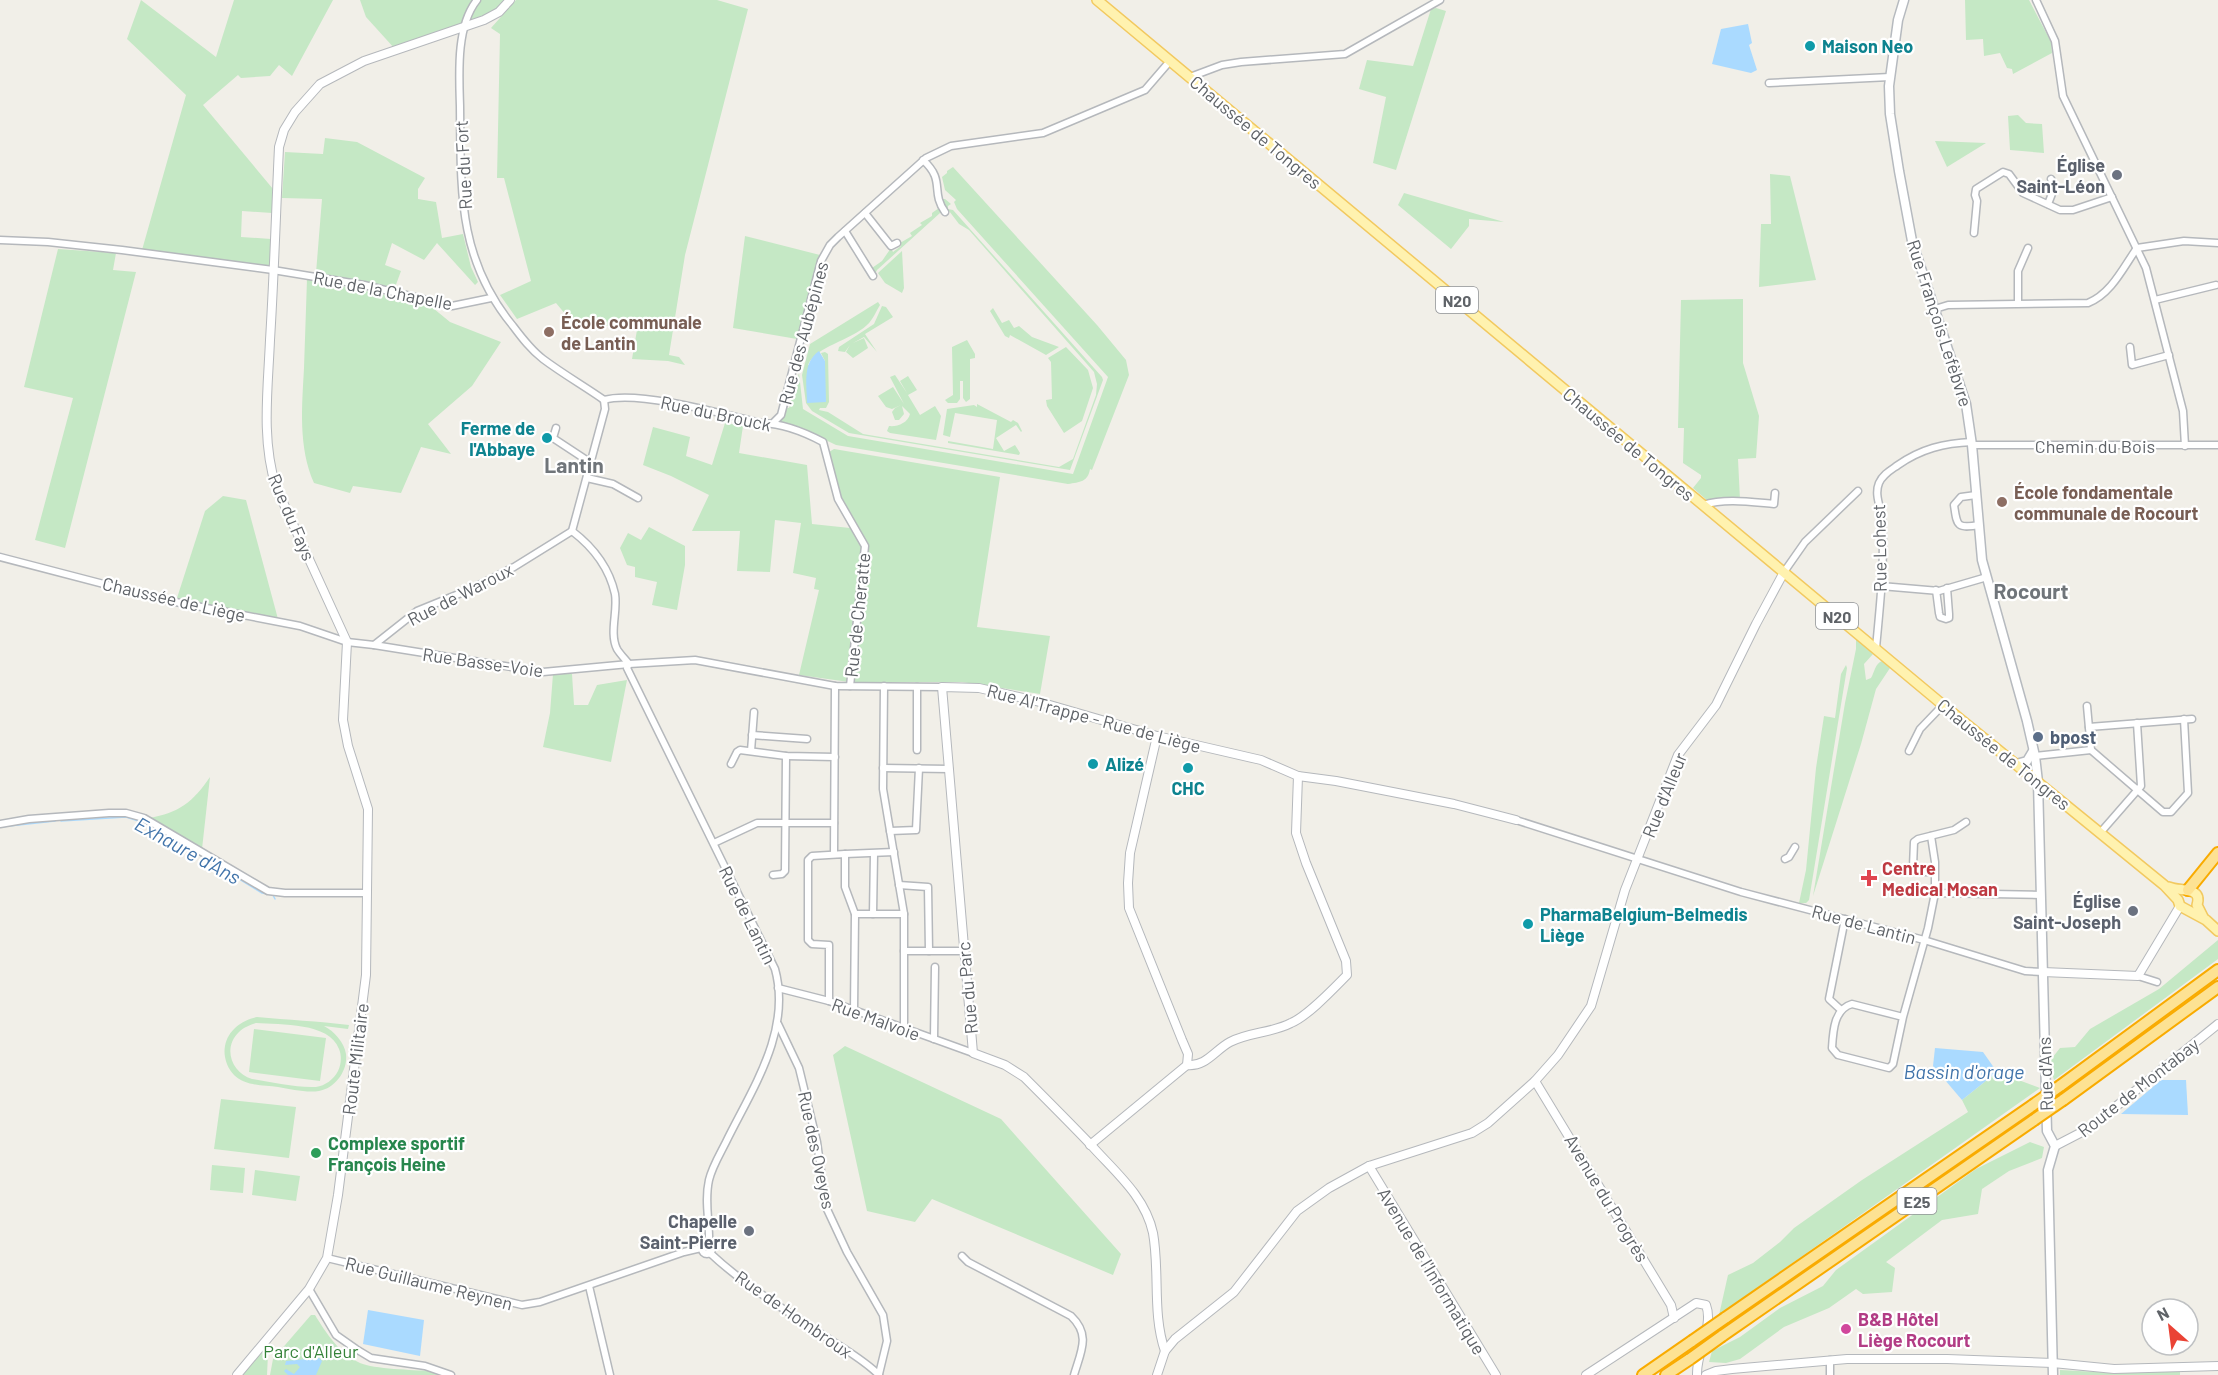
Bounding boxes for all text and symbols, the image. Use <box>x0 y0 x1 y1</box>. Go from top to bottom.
place label: Maison Neo <box>1822 35 1913 57</box>
marker: Maison Neo <box>1803 39 1817 53</box>
street label: Chaussée de Tongres <box>1186 71 1326 193</box>
street label: Rue du Fort <box>450 120 476 210</box>
place label: Église Saint-Léon <box>2016 154 2105 197</box>
marker: Église Saint-Léon <box>2110 168 2124 182</box>
street label: Rue François Lefèbvre <box>1903 237 1977 409</box>
street label: Rue des Aubépines <box>773 259 833 407</box>
street label: Rue de la Chapelle <box>312 266 454 314</box>
road number: N20 <box>1436 287 1478 313</box>
place label: École communale de Lantin <box>561 311 702 354</box>
marker: École communale de Lantin <box>542 325 556 339</box>
street label: Chaussée de Tongres <box>1559 383 1699 505</box>
street label: Rue du Brouck <box>659 391 773 435</box>
place label: Ferme de l'Abbaye <box>461 417 535 460</box>
marker: Ferme de l'Abbaye <box>540 431 554 445</box>
street label: Chemin du Bois <box>2035 435 2155 457</box>
district label: Lantin <box>544 452 604 477</box>
street label: Rue du Fays <box>264 470 320 564</box>
place label: École fondamentale communale de Rocourt <box>2014 481 2199 524</box>
marker: École fondamentale communale de Rocourt <box>1995 495 2009 509</box>
street label: Rue Lohest <box>1867 504 1891 592</box>
street label: Rue de Cheratte <box>840 552 874 678</box>
street label: Rue de Waroux <box>404 558 517 630</box>
street label: Chaussée de Liège <box>100 572 248 626</box>
district label: Rocourt <box>1994 578 2068 603</box>
road number: N20 <box>1816 603 1858 629</box>
street label: Rue Basse-Voie <box>421 643 545 681</box>
street label: Rue Al'Trappe - Rue de Liège <box>985 679 1203 757</box>
street label: Chaussée de Tongres <box>1933 694 2075 814</box>
place label: bpost <box>2050 726 2096 748</box>
marker: bpost <box>2031 730 2045 744</box>
street label: Rue d'Alleur <box>1637 749 1691 841</box>
place label: Alizé <box>1105 753 1144 775</box>
marker: Alizé <box>1086 757 1100 771</box>
marker: CHC <box>1181 761 1195 775</box>
place label: CHC <box>1171 777 1205 799</box>
water label: Exhaure d'Ans <box>131 811 245 889</box>
place label: Centre Medical Mosan <box>1882 857 1998 900</box>
street label: Rue de Lantin <box>715 862 781 968</box>
marker: Centre Medical Mosan <box>1860 869 1878 887</box>
place label: Église Saint-Joseph <box>2013 890 2121 933</box>
street label: Rue de Lantin <box>1810 900 1918 948</box>
place label: PharmaBelgium-Belmedis Liège <box>1540 903 1748 946</box>
marker: Église Saint-Joseph <box>2126 904 2140 918</box>
marker: PharmaBelgium-Belmedis Liège <box>1521 917 1535 931</box>
street label: Rue du Parc <box>952 941 982 1035</box>
street label: Rue Malvoie <box>829 993 923 1045</box>
street label: Route Militaire <box>337 1002 373 1116</box>
street label: Route de Montabay <box>2073 1033 2203 1141</box>
street label: Rue d'Ans <box>2033 1036 2057 1112</box>
water label: Bassin d'orage <box>1904 1059 2024 1083</box>
street label: Rue des Oveyes <box>794 1089 840 1211</box>
street label: Avenue du Progrès <box>1560 1130 1654 1266</box>
place label: Complexe sportif François Heine <box>328 1132 465 1175</box>
marker: Complexe sportif François Heine <box>309 1146 323 1160</box>
street label: Avenue de l'Informatique <box>1373 1183 1491 1359</box>
road number: E25 <box>1898 1188 1936 1214</box>
place label: Chapelle Saint-Pierre <box>640 1210 737 1253</box>
marker: Chapelle Saint-Pierre <box>742 1224 756 1238</box>
street label: Rue Guillaume Reynen <box>343 1252 515 1314</box>
street label: Rue de Hombroux <box>731 1266 857 1363</box>
north arrow <box>2140 1297 2200 1357</box>
text: N <box>2154 1302 2172 1324</box>
place label: B&B Hôtel Liège Rocourt <box>1858 1308 1970 1351</box>
marker: B&B Hôtel Liège Rocourt <box>1839 1322 1853 1336</box>
park label: Parc d'Alleur <box>263 1340 359 1362</box>

